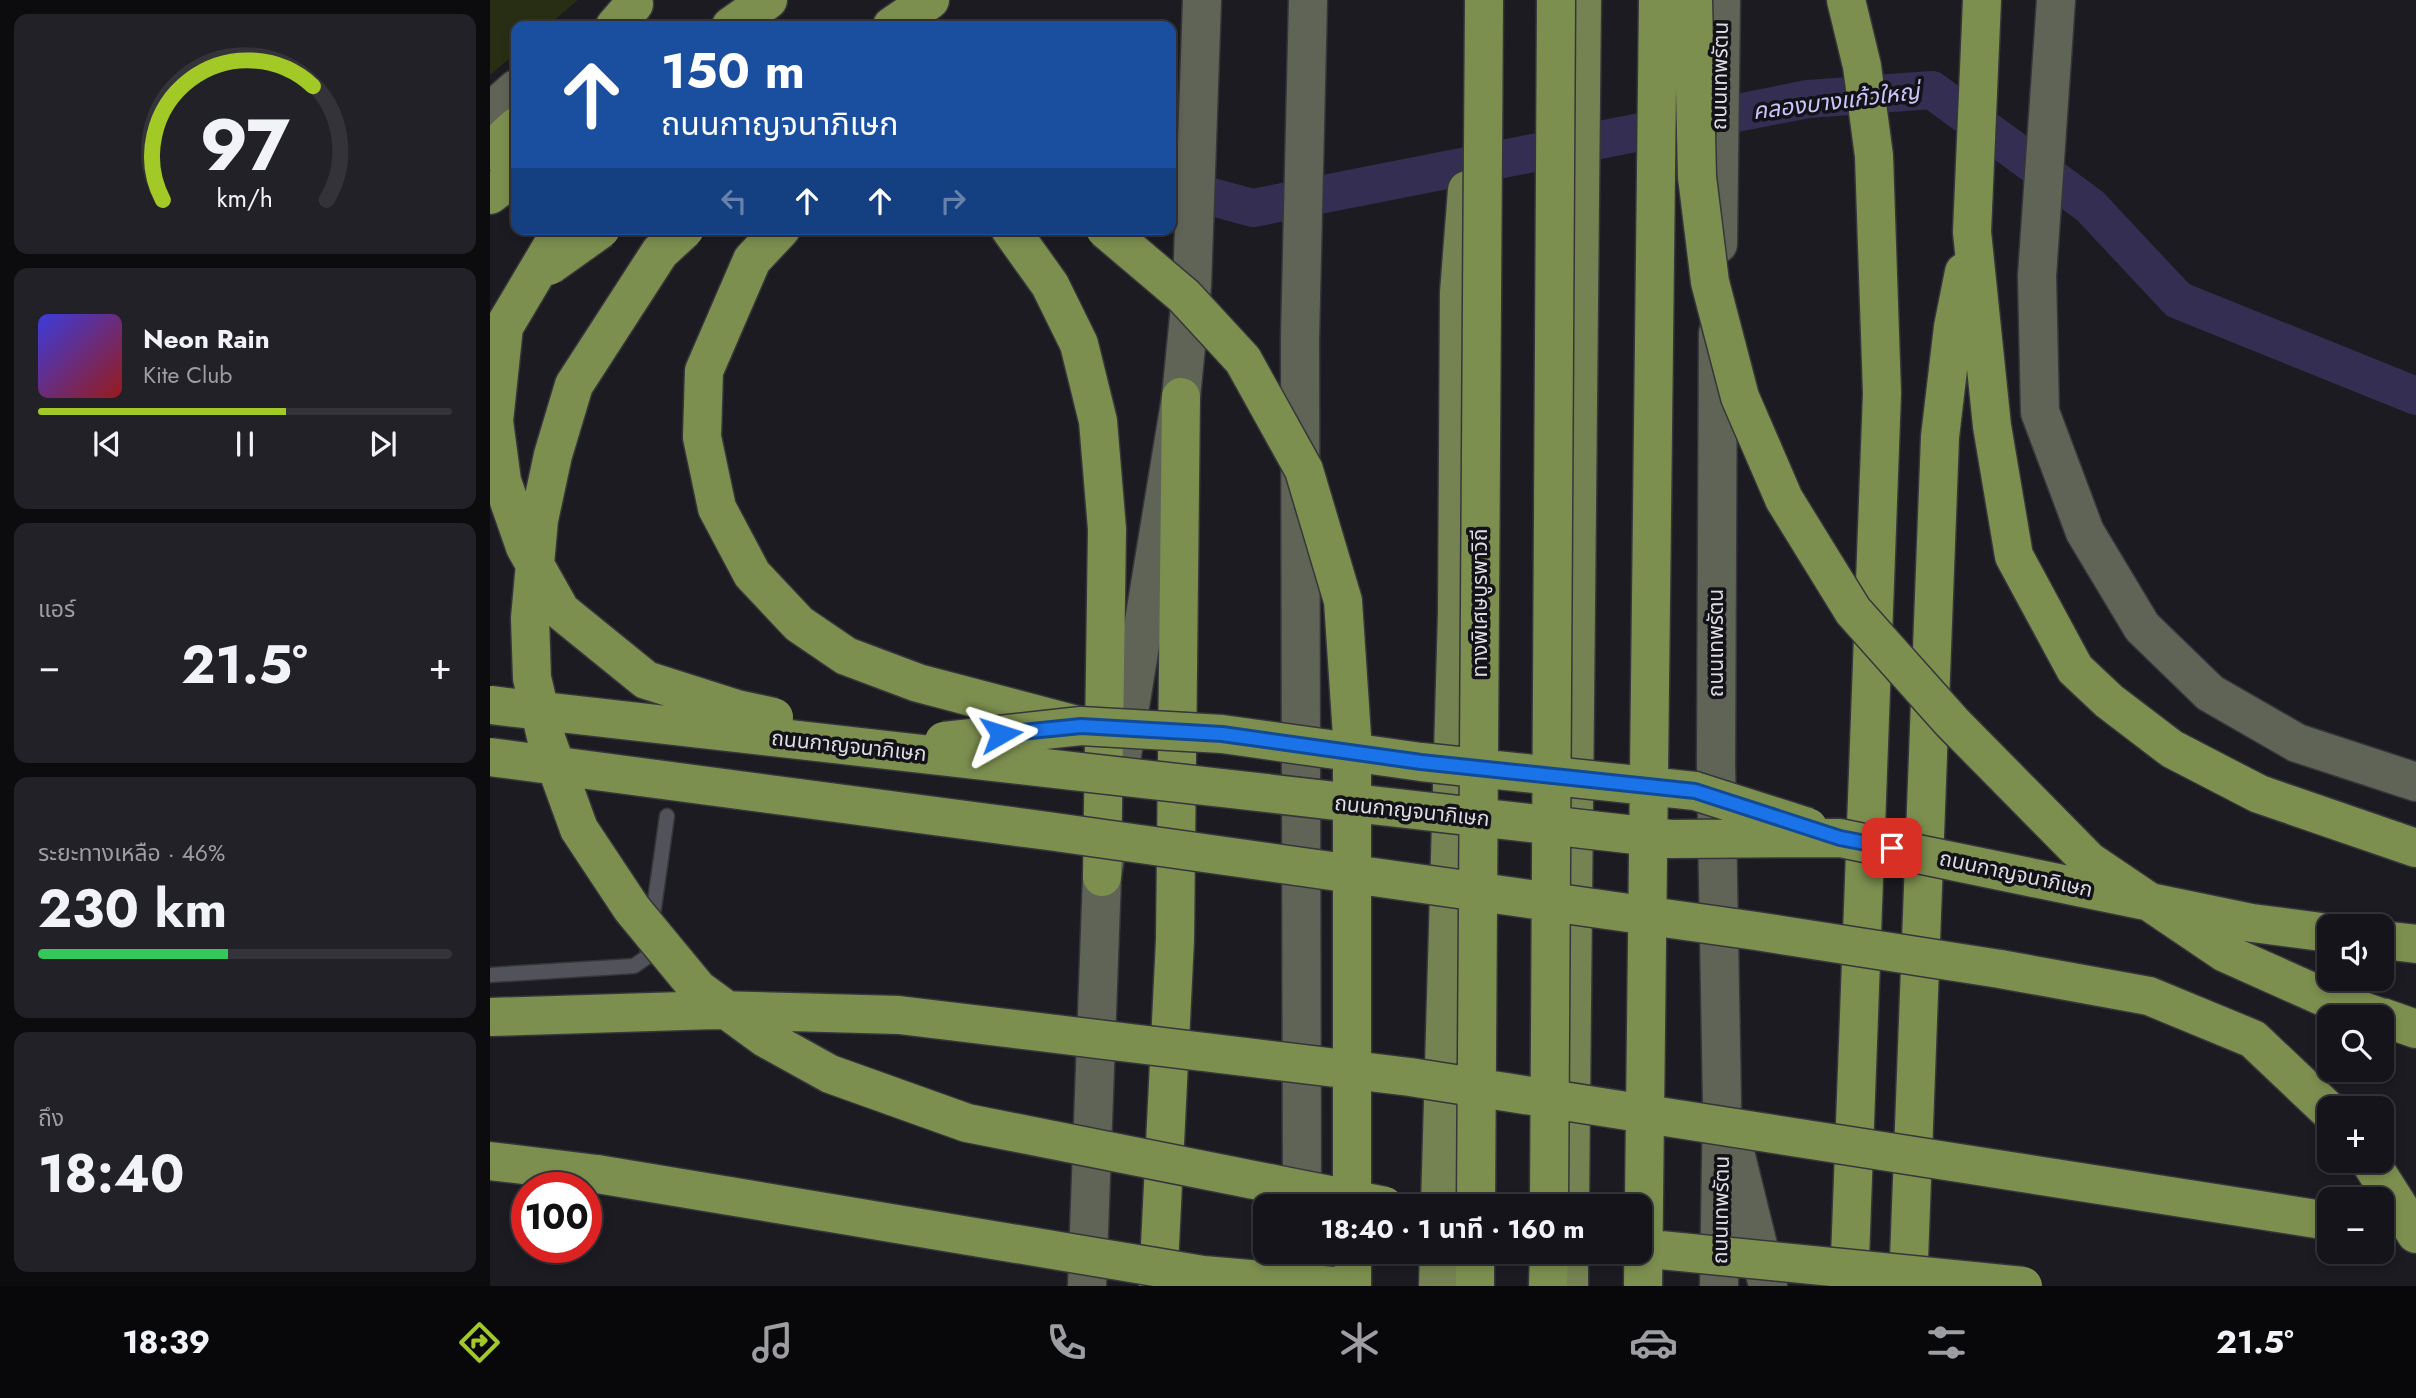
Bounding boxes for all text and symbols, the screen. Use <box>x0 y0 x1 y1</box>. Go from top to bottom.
street label: ถนนเทพรัตน <box>1704 22 1736 130</box>
text: 150 m <box>661 36 805 106</box>
icon: ahead <box>546 49 637 140</box>
water label: คลองบางแก้วใหญ่ <box>1751 74 1924 128</box>
text: 97 <box>200 93 290 198</box>
text: ถนนกาญจนาภิเษก <box>661 101 898 147</box>
text: km/h <box>217 180 273 216</box>
icon: left <box>715 182 753 220</box>
icon: ahead <box>788 182 826 220</box>
icon: ahead <box>861 182 899 220</box>
icon: right <box>934 182 972 220</box>
text: Neon Rain <box>143 320 270 358</box>
text: Kite Club <box>143 358 232 392</box>
icon: previous <box>88 425 126 463</box>
icon: pause <box>226 425 264 463</box>
icon: next <box>364 425 402 463</box>
street label: ทางพิเศษบูรพาวิถี <box>1465 529 1495 677</box>
street label: ถนนเทพรัตน <box>1701 589 1731 697</box>
text: แอร์ <box>38 592 75 626</box>
text: 21.5° <box>181 627 308 703</box>
text: − <box>38 638 60 693</box>
text: + <box>429 638 452 693</box>
position arrow <box>964 697 1038 771</box>
street label: ถนนกาญจนาภิเษก <box>770 723 928 769</box>
street label: ถนนกาญจนาภิเษก <box>1333 788 1491 834</box>
pin <box>1862 818 1922 878</box>
icon: arrive <box>1873 829 1911 867</box>
text: ระยะทางเหลือ · 46% <box>38 836 225 870</box>
street label: ถนนกาญจนาภิเษก <box>1937 843 2095 905</box>
text: 230 km <box>38 871 227 947</box>
map controls <box>2317 914 2394 1264</box>
button: sound <box>2317 914 2394 991</box>
button: search <box>2317 1005 2394 1082</box>
button: + <box>2317 1096 2394 1173</box>
text: ถึง <box>38 1101 64 1135</box>
text: 18:40 <box>38 1136 185 1212</box>
street label: ถนนเทพรัตน <box>1705 1156 1737 1264</box>
speed limit sign: 100 <box>511 1172 602 1263</box>
button: − <box>2317 1187 2394 1264</box>
text: 18:40 · 1 นาที · 160 m <box>1320 1210 1585 1248</box>
icon: directions <box>455 1318 504 1367</box>
icon: music <box>748 1318 797 1367</box>
icon: phone <box>1042 1318 1091 1367</box>
icon: climate <box>1335 1318 1384 1367</box>
icon: car <box>1629 1318 1678 1367</box>
icon: filters <box>1922 1318 1971 1367</box>
text: 18:39 <box>122 1319 210 1365</box>
text: 21.5° <box>2216 1319 2294 1365</box>

